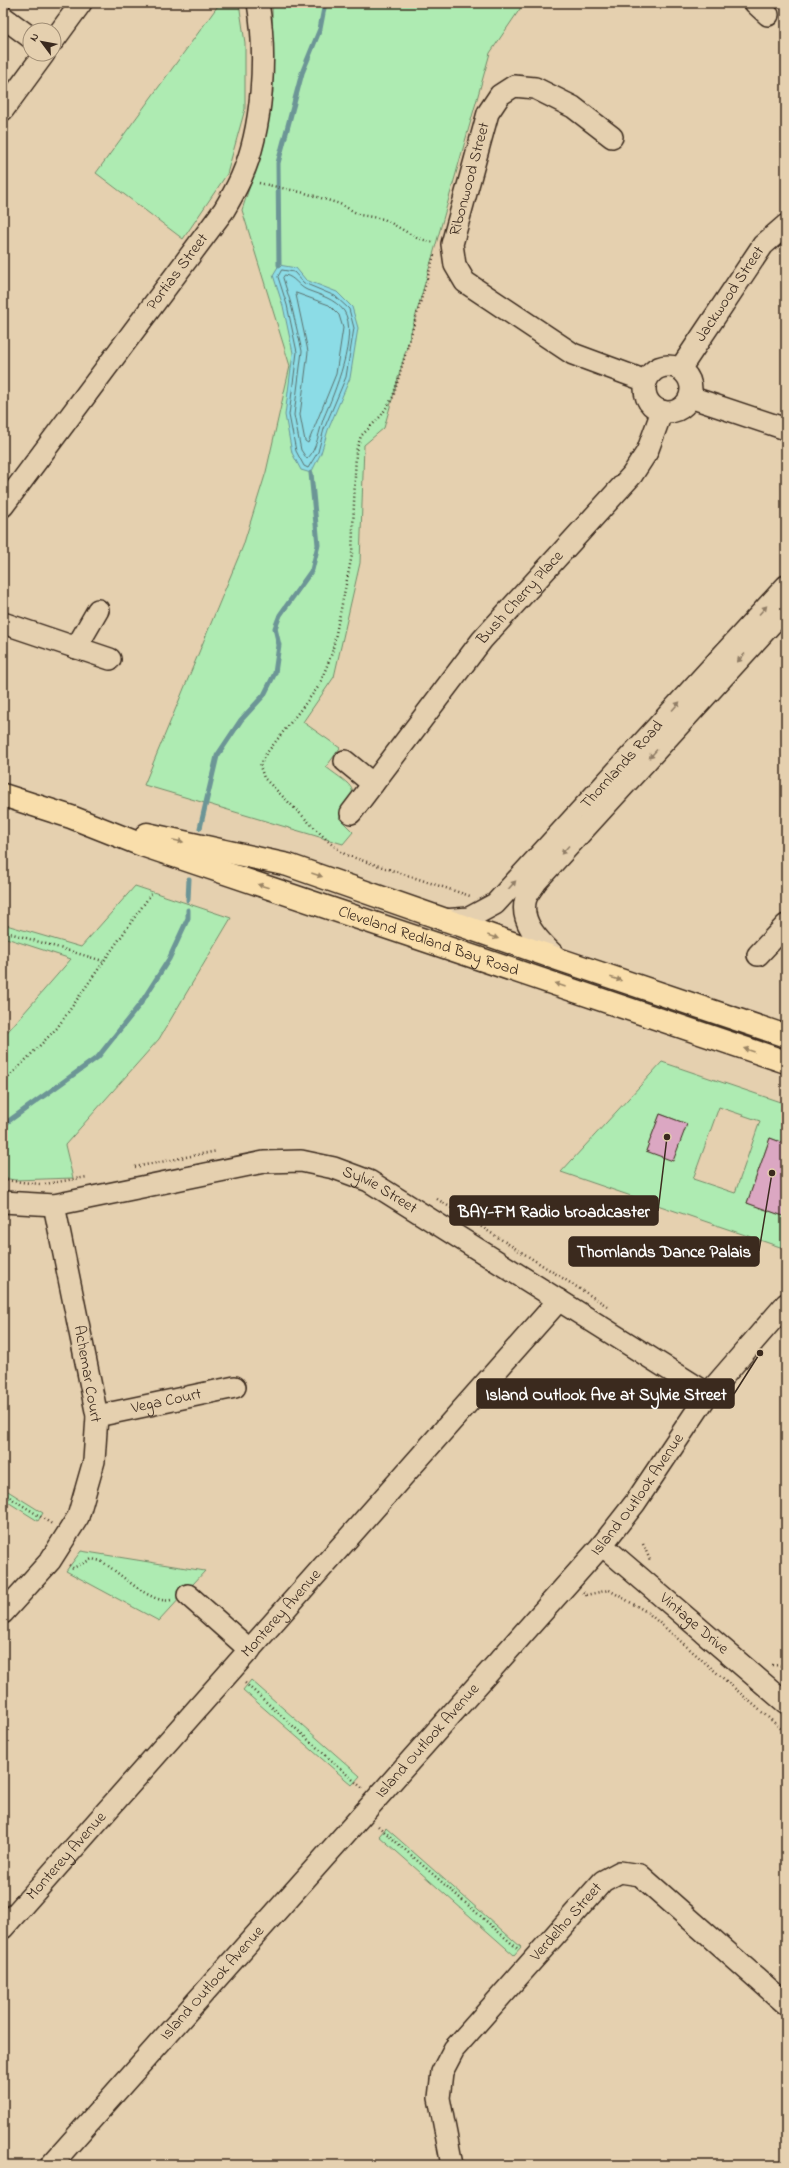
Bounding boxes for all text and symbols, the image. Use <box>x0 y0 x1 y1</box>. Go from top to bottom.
north arrow <box>22 22 62 62</box>
text: N <box>26 30 43 45</box>
street label: Ribonwood Street <box>443 119 497 238</box>
street label: Portias Street <box>141 228 215 316</box>
street label: Jackwood Street <box>689 241 771 347</box>
street label: Bush Cherry Place <box>470 545 570 651</box>
one-way arrow <box>759 605 768 616</box>
one-way arrow <box>736 653 745 663</box>
one-way arrow <box>671 701 680 712</box>
street label: Thornlands Road <box>575 715 669 815</box>
one-way arrow <box>649 749 658 758</box>
one-way arrow <box>172 838 184 844</box>
one-way arrow <box>561 844 570 855</box>
one-way arrow <box>312 873 324 879</box>
one-way arrow <box>508 880 517 890</box>
one-way arrow <box>257 882 269 888</box>
street label: Cleveland Redland Bay Road <box>335 900 522 983</box>
one-way arrow <box>487 934 499 940</box>
one-way arrow <box>610 976 622 982</box>
one-way arrow <box>554 982 566 988</box>
one-way arrow <box>743 1046 755 1052</box>
street label: Sylvie Street <box>339 1160 422 1221</box>
callout: BAY-FM Radio broadcaster <box>450 1196 658 1225</box>
text: BAY-FM Radio broadcaster <box>457 1200 651 1225</box>
callout: Thornlands Dance Palais <box>569 1237 759 1266</box>
text: Thornlands Dance Palais <box>577 1240 752 1265</box>
street label: Achemar Court <box>67 1324 107 1425</box>
callout: Island Outlook Ave at Sylvie Street <box>477 1379 734 1408</box>
street label: Vega Court <box>128 1382 204 1421</box>
text: Island Outlook Ave at Sylvie Street <box>485 1383 727 1410</box>
street label: Island Outlook Avenue <box>585 1428 691 1562</box>
street label: Monterey Avenue <box>235 1563 328 1663</box>
street label: Vintage Drive <box>653 1586 734 1661</box>
street label: Island Outlook Avenue <box>370 1678 486 1804</box>
street label: Monterey Avenue <box>21 1806 113 1906</box>
street label: Verdelho Street <box>524 1877 609 1968</box>
street label: Island Outlook Avenue <box>155 1920 271 2046</box>

